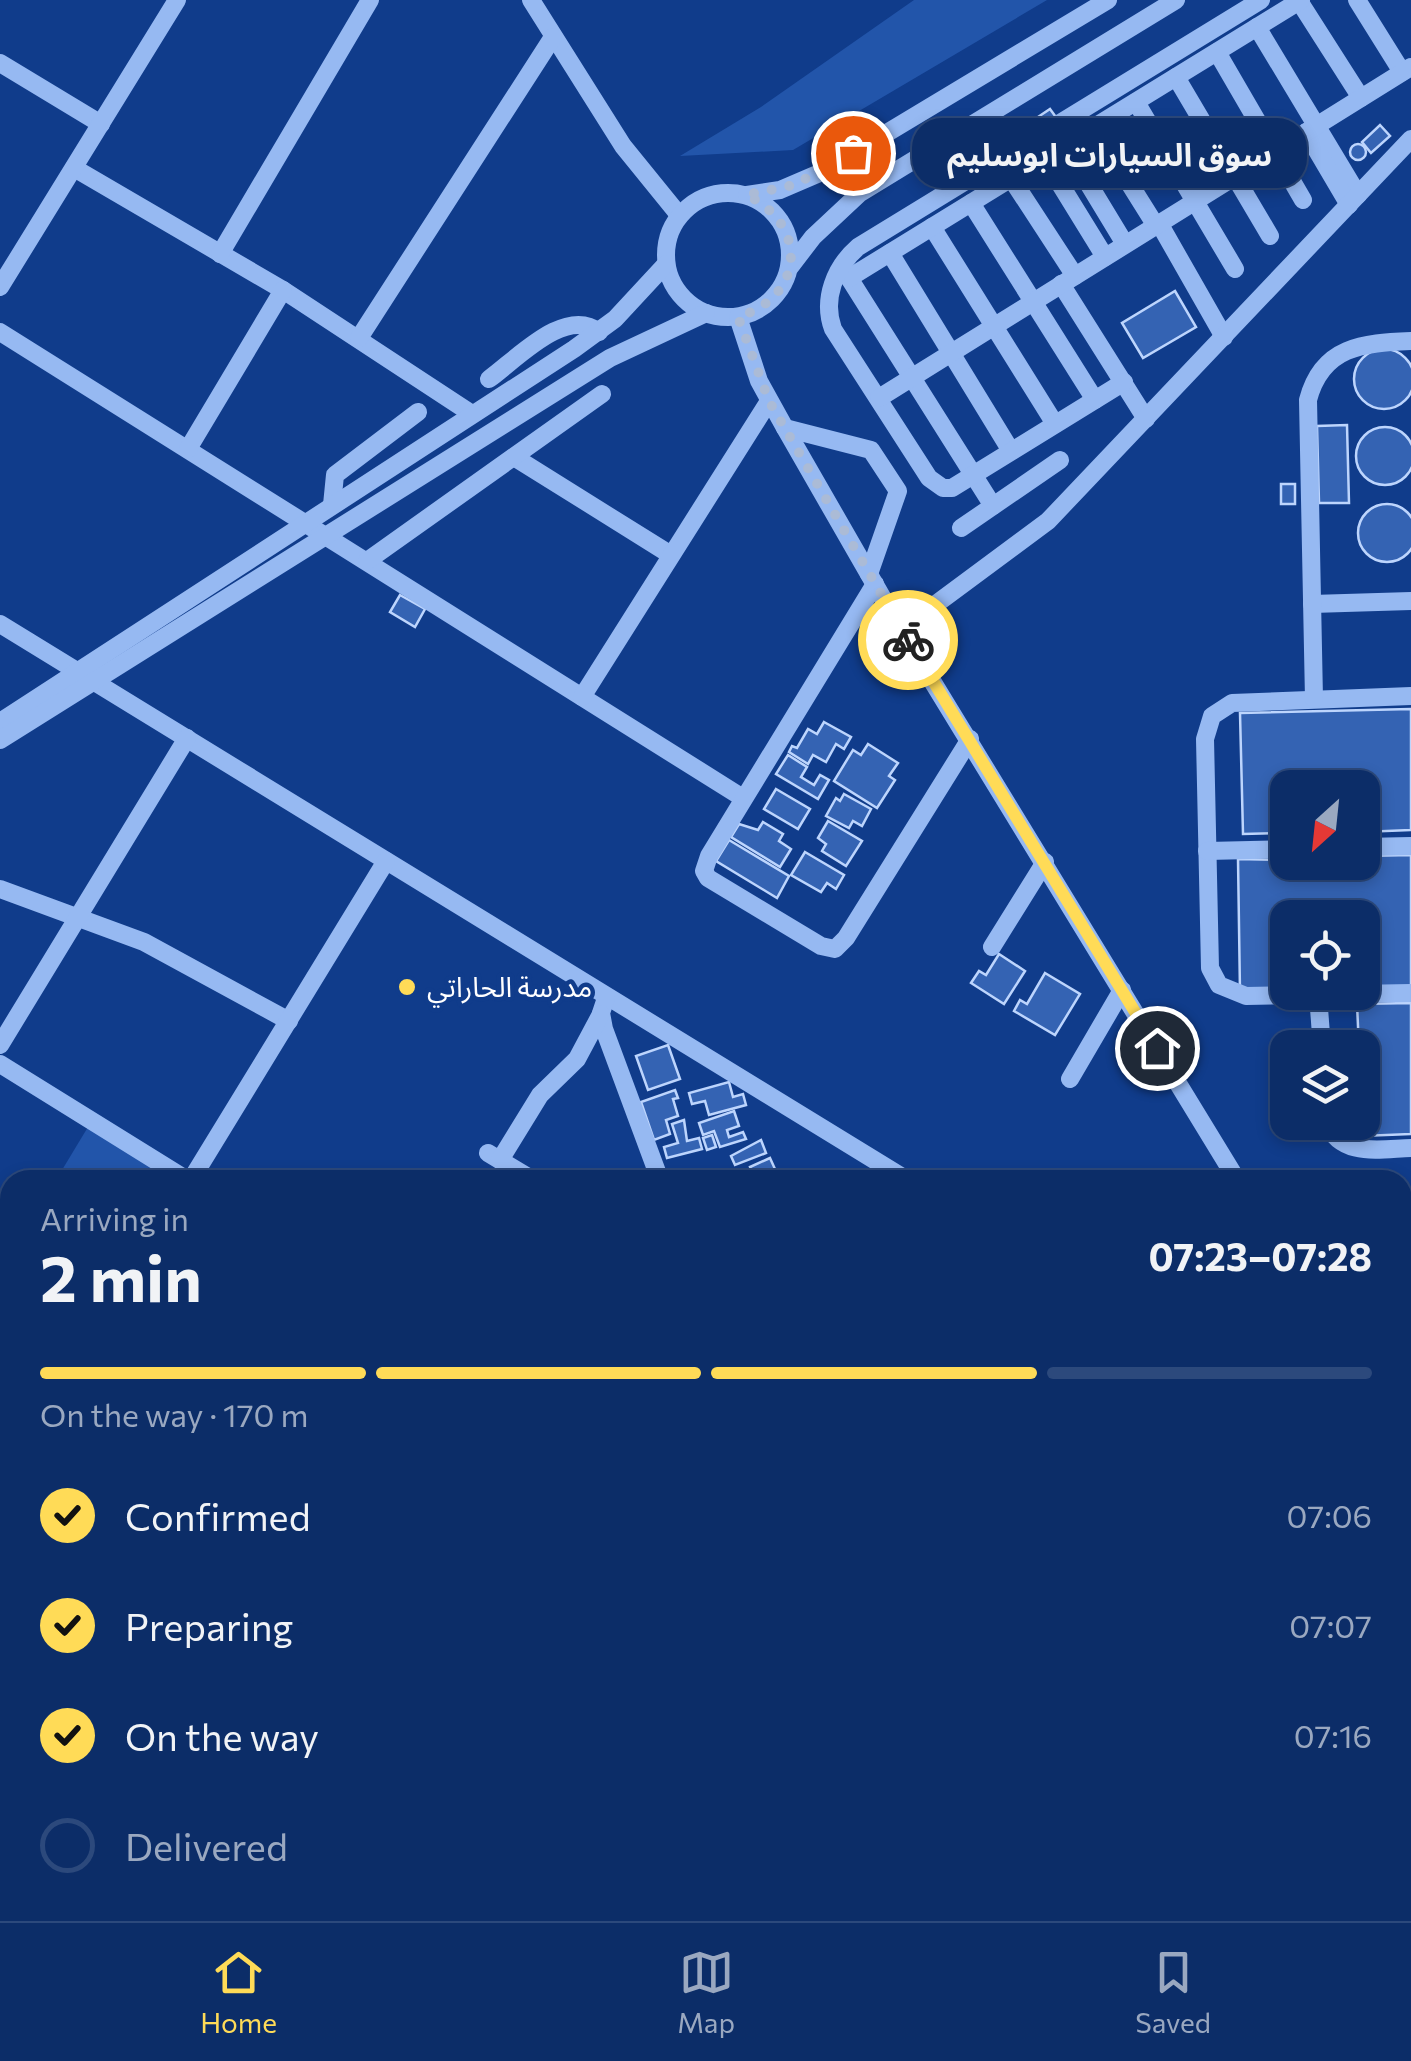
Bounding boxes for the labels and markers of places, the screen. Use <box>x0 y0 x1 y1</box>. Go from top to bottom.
pin <box>811 111 896 196</box>
callout: سوق السيارات ابوسليم <box>913 118 1308 188</box>
place label: مدرسة الحاراتي <box>427 969 592 1008</box>
marker: مدرسة الحاراتي <box>396 976 418 998</box>
pin <box>1115 1006 1200 1091</box>

